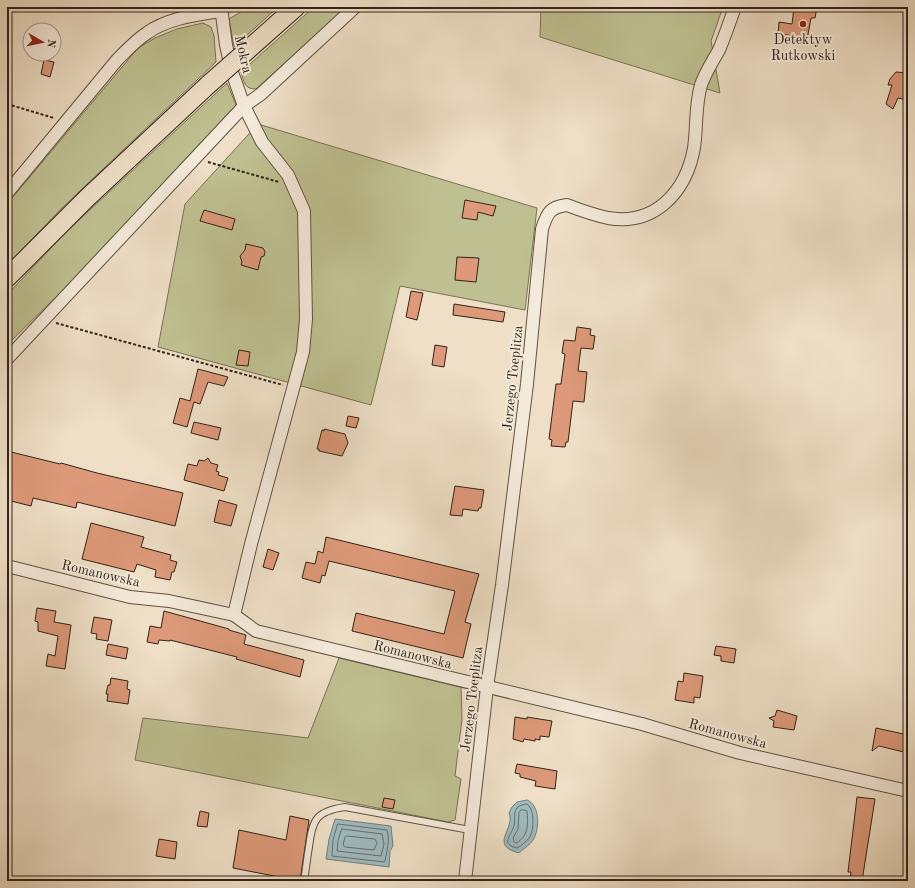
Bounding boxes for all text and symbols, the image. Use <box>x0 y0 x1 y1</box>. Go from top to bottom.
marker: Detektyw Rutkowski <box>798 19 808 29</box>
north arrow <box>22 22 62 62</box>
place label: Detektyw Rutkowski <box>771 33 835 63</box>
street label: Mokra <box>232 34 254 75</box>
text: N <box>44 38 56 49</box>
street label: Jerzego Toeplitza <box>500 325 526 432</box>
street label: Romanowska <box>60 558 142 590</box>
street label: Romanowska <box>372 638 454 672</box>
street label: Jerzego Toeplitza <box>459 646 485 753</box>
street label: Romanowska <box>687 717 768 751</box>

